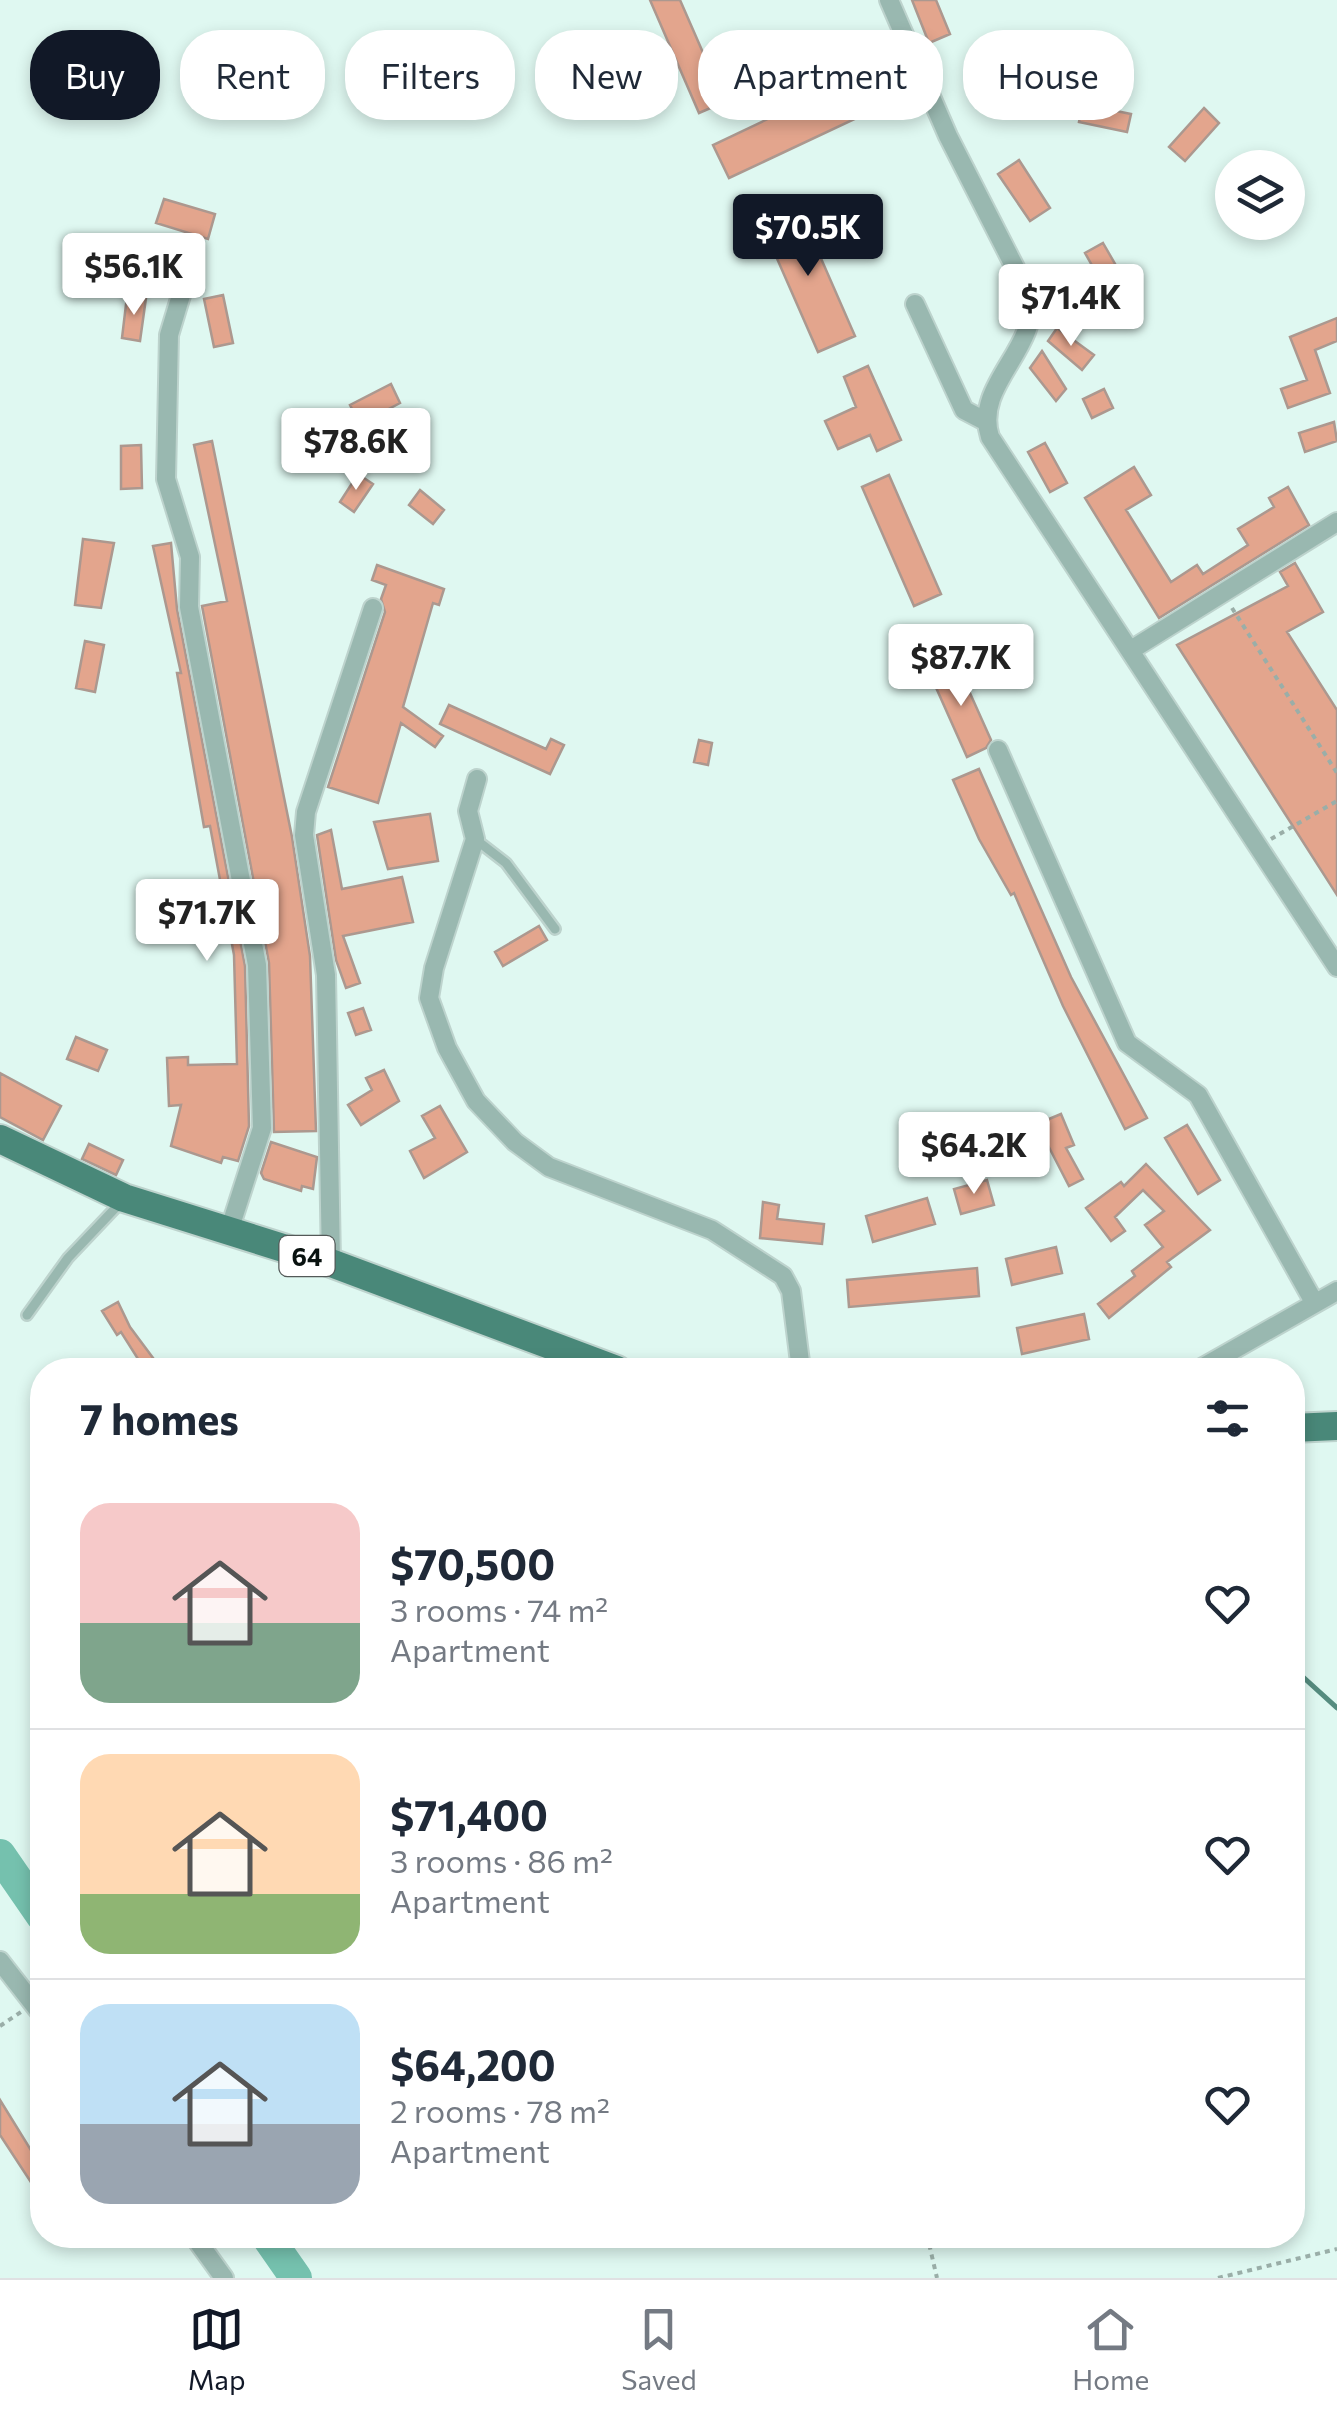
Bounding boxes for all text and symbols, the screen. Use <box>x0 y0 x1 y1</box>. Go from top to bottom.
chip: Buy <box>30 30 160 120</box>
chip: Rent <box>180 30 325 120</box>
chip: Filters <box>345 30 515 120</box>
chip: New <box>535 30 678 120</box>
chip: Apartment <box>698 30 943 120</box>
chip: House <box>963 30 1134 120</box>
map controls <box>1215 150 1305 240</box>
button: layers <box>1215 150 1305 240</box>
pin: $70.5K <box>727 194 889 279</box>
text: $70.5K <box>755 206 861 246</box>
pin: $56.1K <box>53 233 215 318</box>
text: $56.1K <box>84 245 184 285</box>
pin: $71.4K <box>990 264 1152 349</box>
text: $71.4K <box>1021 276 1121 316</box>
pin: $78.6K <box>275 408 437 493</box>
text: $78.6K <box>303 420 409 460</box>
pin: $87.7K <box>880 624 1042 709</box>
text: $87.7K <box>910 636 1012 676</box>
pin: $71.7K <box>126 879 288 964</box>
text: $71.7K <box>158 891 256 931</box>
pin: $64.2K <box>893 1112 1055 1197</box>
text: $64.2K <box>921 1124 1027 1164</box>
road number: 64 <box>280 1236 334 1276</box>
icon: filters <box>1200 1391 1255 1446</box>
text: 7 homes <box>80 1392 239 1444</box>
text: $70,500 <box>390 1537 555 1589</box>
icon: home <box>160 1543 280 1663</box>
icon: heart <box>1200 1576 1255 1631</box>
text: 3 rooms · 74 m² <box>390 1589 608 1629</box>
text: Apartment <box>390 1629 550 1669</box>
text: $71,400 <box>390 1788 548 1840</box>
icon: home <box>160 1794 280 1914</box>
icon: heart <box>1200 1827 1255 1882</box>
text: 3 rooms · 86 m² <box>390 1840 613 1880</box>
text: Apartment <box>390 1880 550 1920</box>
text: $64,200 <box>390 2038 556 2090</box>
icon: home <box>160 2044 280 2164</box>
icon: heart <box>1200 2077 1255 2132</box>
text: 2 rooms · 78 m² <box>390 2090 610 2130</box>
text: Apartment <box>390 2130 550 2170</box>
tab: Map <box>188 2302 246 2396</box>
tab: Saved <box>621 2302 697 2396</box>
tab: Home <box>1072 2302 1149 2396</box>

